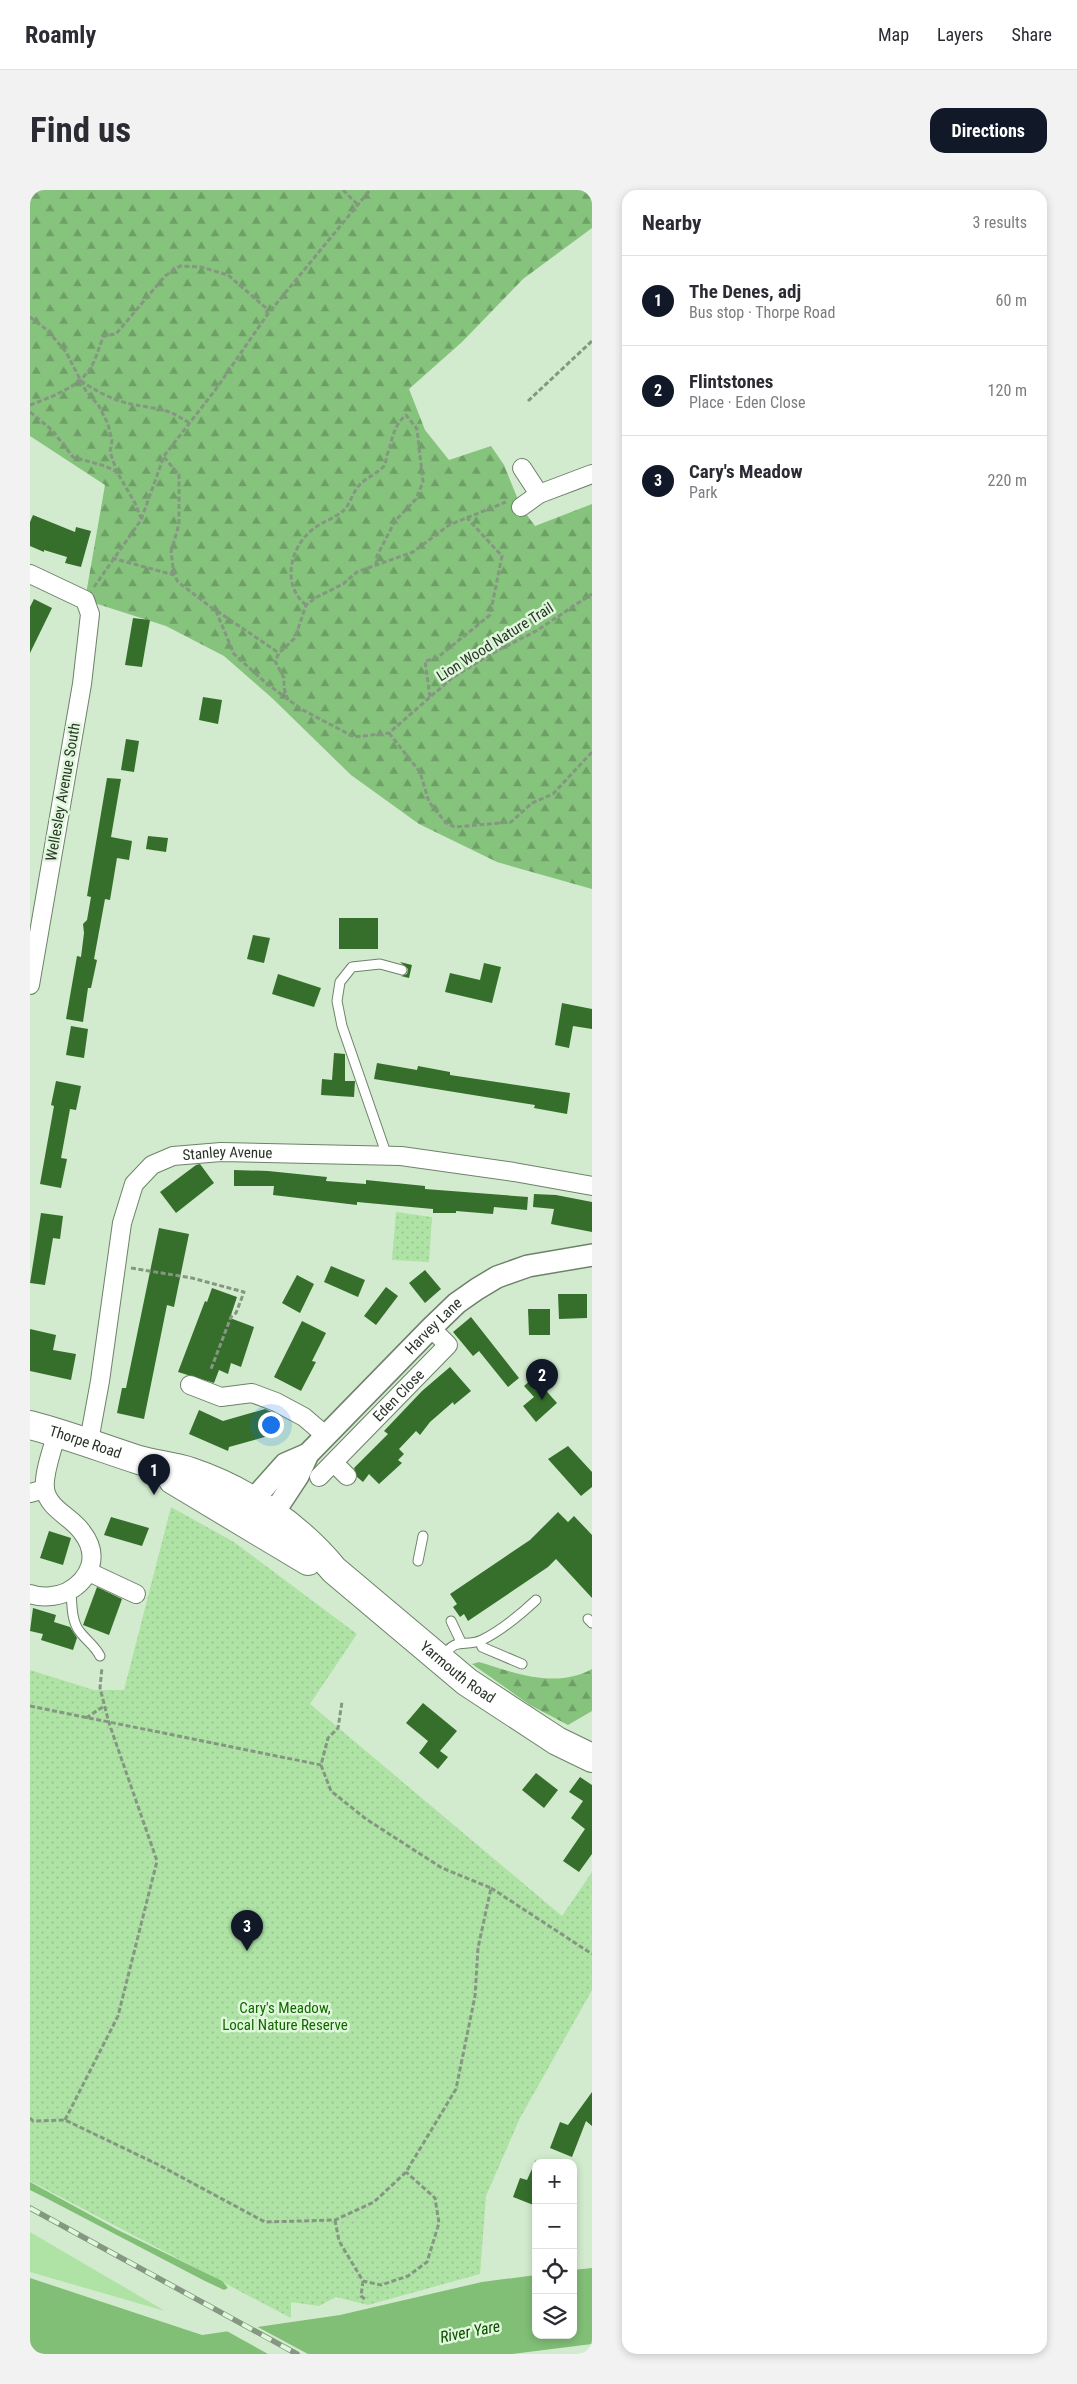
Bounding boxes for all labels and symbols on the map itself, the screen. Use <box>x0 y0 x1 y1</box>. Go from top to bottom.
street label: Lion Wood Nature Trail <box>433 599 557 685</box>
street label: Wellesley Avenue South <box>42 722 84 862</box>
street label: Stanley Avenue <box>182 1143 273 1164</box>
street label: Harvey Lane <box>401 1294 465 1358</box>
pin: 2 <box>526 1359 558 1400</box>
street label: Eden Close <box>369 1366 428 1425</box>
your location <box>258 1412 284 1438</box>
street label: Thorpe Road <box>47 1422 124 1463</box>
pin: 1 <box>138 1454 170 1495</box>
street label: Yarmouth Road <box>416 1637 499 1707</box>
pin: 3 <box>231 1910 263 1951</box>
park label: Cary's Meadow, Local Nature Reserve <box>222 1999 348 2034</box>
water label: River Yare <box>438 2316 502 2347</box>

